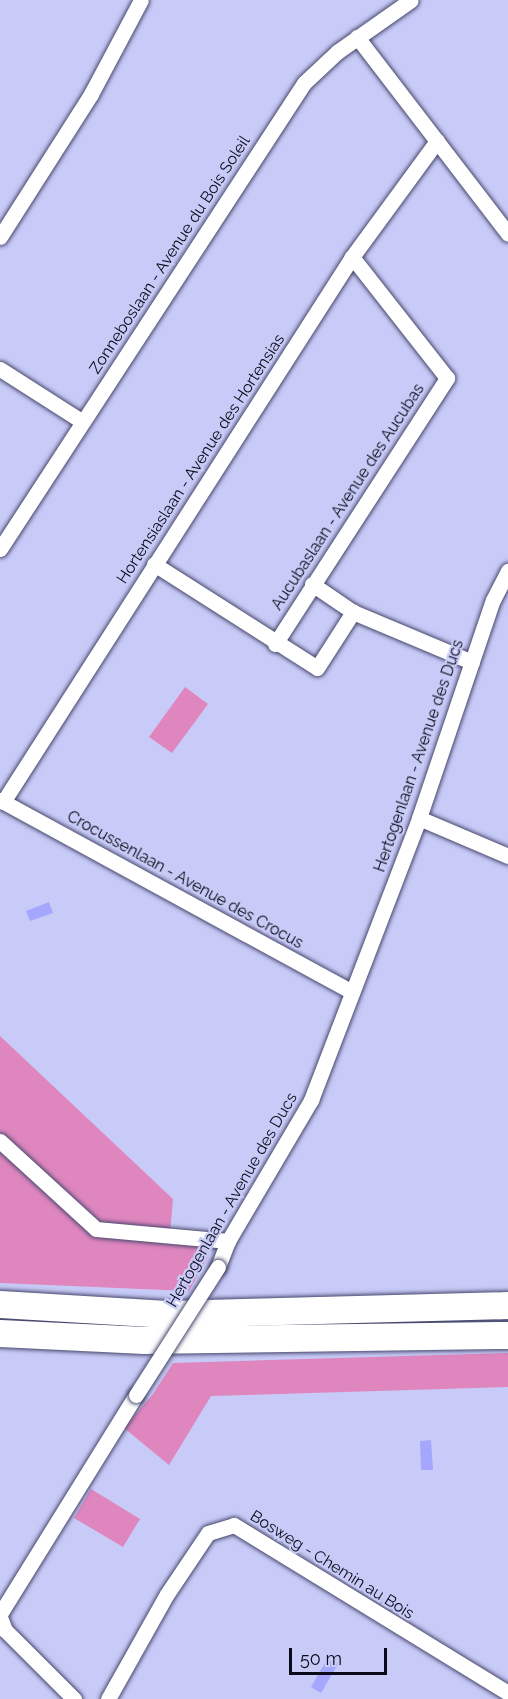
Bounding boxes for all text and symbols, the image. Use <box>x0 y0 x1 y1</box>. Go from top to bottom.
street label: Zonneboslaan - Avenue du Bois Soleil <box>86 132 254 378</box>
street label: Hortensiaslaan - Avenue des Hortensias <box>113 330 289 588</box>
street label: Aucubaslaan - Avenue des Aucubas <box>267 380 429 614</box>
street label: Hertogenlaan - Avenue des Ducs <box>370 637 468 875</box>
street label: Crocussenlaan - Avenue des Crocus <box>63 807 307 953</box>
street label: Hertogenlaan - Avenue des Ducs <box>162 1089 302 1311</box>
street label: Bosweg - Chemin au Bois <box>246 1507 418 1623</box>
scale bar <box>292 1636 390 1674</box>
text: 50 m <box>300 1648 342 1669</box>

